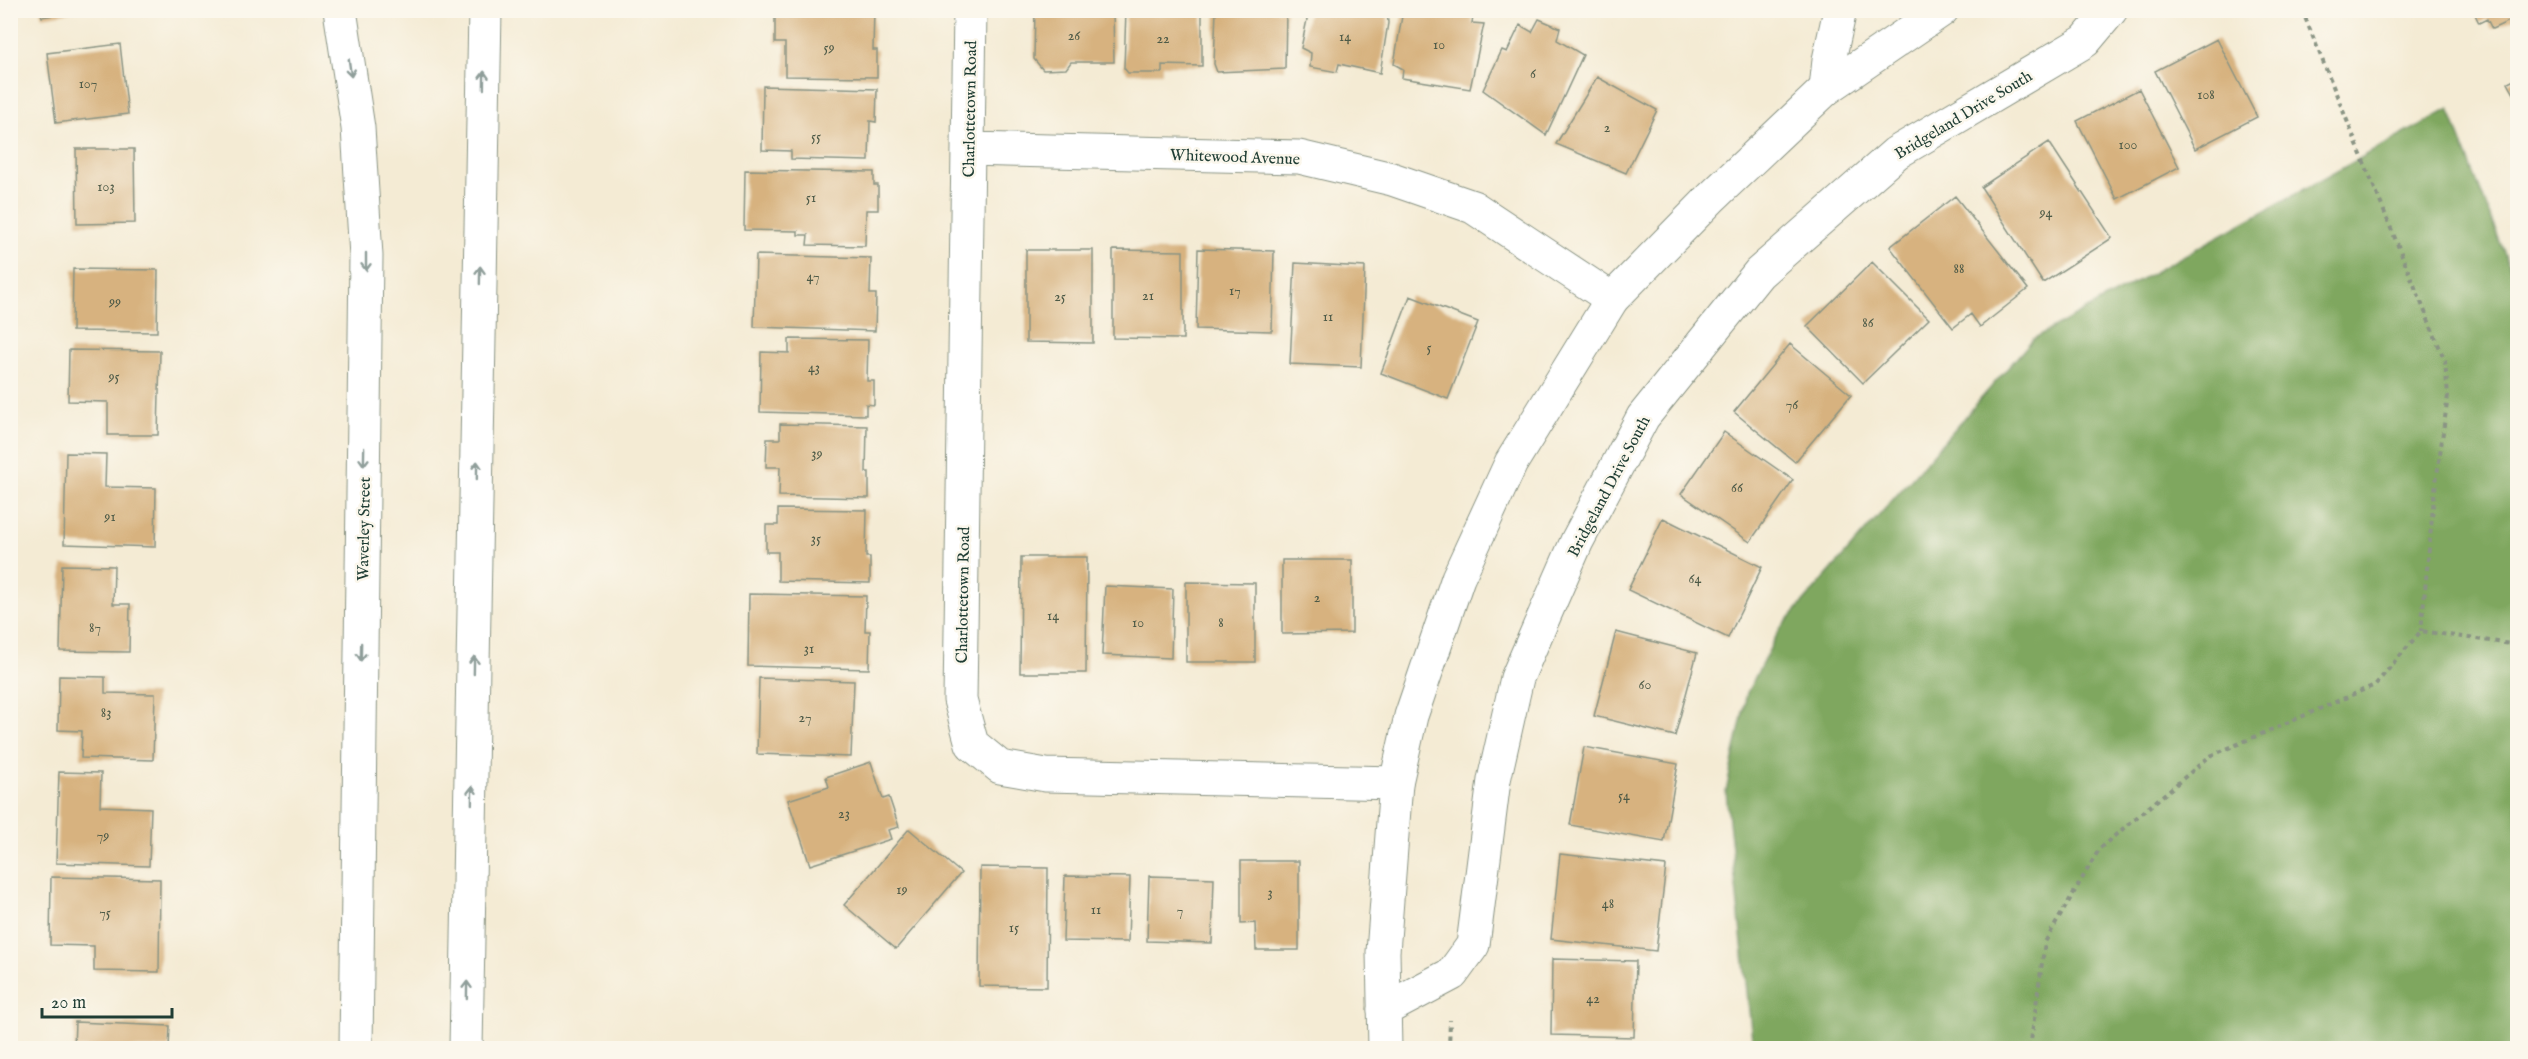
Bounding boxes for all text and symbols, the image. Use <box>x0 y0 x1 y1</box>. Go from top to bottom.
house number: 26 <box>1068 27 1081 45</box>
house number: 14 <box>1339 28 1351 46</box>
house number: 22 <box>1156 30 1170 48</box>
house number: 10 <box>1433 36 1445 54</box>
house number: 59 <box>823 39 835 57</box>
street label: Charlottetown Road <box>960 40 982 177</box>
one-way arrow <box>344 58 355 78</box>
house number: 6 <box>1530 65 1537 83</box>
street label: Bridgeland Drive South <box>1892 66 2037 165</box>
one-way arrow <box>478 70 489 90</box>
house number: 107 <box>79 75 97 93</box>
house number: 108 <box>2197 86 2215 104</box>
house number: 2 <box>1604 119 1611 137</box>
house number: 55 <box>811 128 821 146</box>
house number: 100 <box>2119 136 2138 154</box>
street label: Whitewood Avenue <box>1170 146 1300 170</box>
house number: 103 <box>97 178 115 196</box>
house number: 51 <box>806 189 816 207</box>
house number: 94 <box>2039 204 2053 222</box>
one-way arrow <box>360 252 372 272</box>
house number: 88 <box>1954 260 1964 278</box>
one-way arrow <box>474 265 486 285</box>
house number: 47 <box>807 268 819 286</box>
house number: 17 <box>1229 282 1241 300</box>
house number: 21 <box>1142 287 1154 305</box>
house number: 25 <box>1054 288 1066 306</box>
house number: 99 <box>108 293 121 311</box>
house number: 11 <box>1323 308 1333 326</box>
house number: 86 <box>1862 314 1875 332</box>
house number: 5 <box>1426 339 1432 357</box>
house number: 43 <box>808 359 820 377</box>
house number: 95 <box>107 368 120 386</box>
house number: 76 <box>1786 396 1799 414</box>
street label: Bridgeland Drive South <box>1564 413 1656 561</box>
house number: 39 <box>811 445 823 463</box>
one-way arrow <box>358 447 370 467</box>
one-way arrow <box>471 460 483 480</box>
street label: Waverley Street <box>354 476 376 581</box>
house number: 66 <box>1731 479 1744 497</box>
house number: 91 <box>103 508 116 526</box>
street label: Charlottetown Road <box>953 526 975 663</box>
house number: 35 <box>811 530 821 548</box>
house number: 64 <box>1689 570 1702 588</box>
house number: 2 <box>1314 589 1321 607</box>
house number: 14 <box>1047 607 1059 625</box>
house number: 10 <box>1132 614 1144 632</box>
house number: 8 <box>1218 614 1224 632</box>
house number: 87 <box>89 619 101 637</box>
house number: 31 <box>804 640 814 658</box>
one-way arrow <box>355 642 367 662</box>
one-way arrow <box>468 655 480 675</box>
house number: 60 <box>1639 676 1652 694</box>
house number: 83 <box>101 704 111 722</box>
house number: 27 <box>799 709 811 727</box>
one-way arrow <box>466 786 477 806</box>
house number: 54 <box>1618 787 1630 805</box>
house number: 23 <box>838 805 850 823</box>
house number: 79 <box>97 827 109 845</box>
house number: 19 <box>896 881 908 899</box>
house number: 3 <box>1267 884 1273 902</box>
house number: 48 <box>1602 895 1614 913</box>
house number: 11 <box>1091 901 1101 919</box>
house number: 7 <box>1177 902 1183 920</box>
house number: 75 <box>99 904 111 922</box>
house number: 15 <box>1009 919 1019 937</box>
scale bar <box>42 981 172 1019</box>
one-way arrow <box>462 981 473 1001</box>
house number: 42 <box>1586 990 1600 1008</box>
text: 20 m <box>51 992 86 1015</box>

